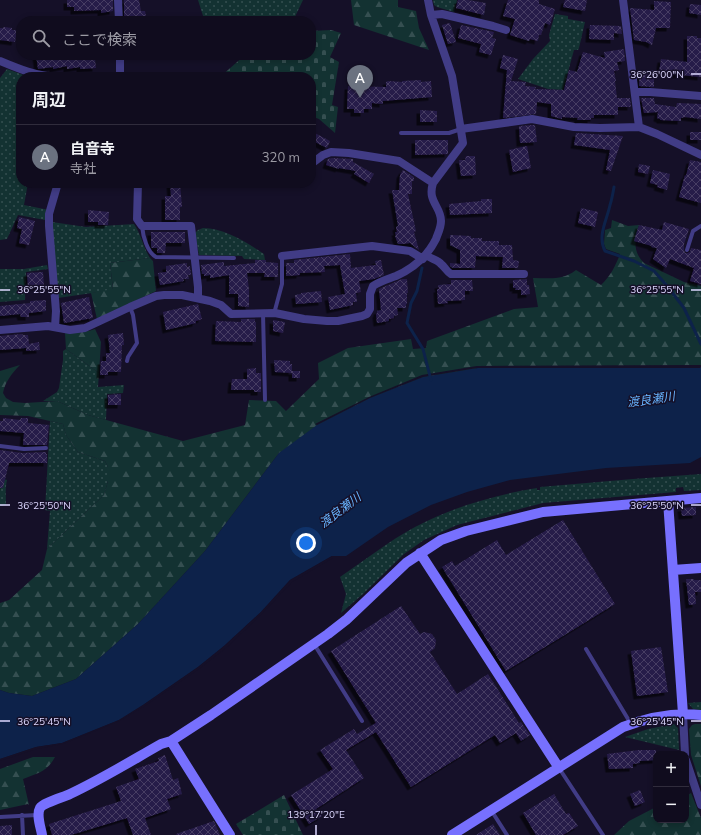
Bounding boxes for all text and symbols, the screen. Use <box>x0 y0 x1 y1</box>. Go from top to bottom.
search box <box>16 16 316 60</box>
icon: search <box>30 27 52 49</box>
text: ここで検索 <box>62 30 137 49</box>
pin: A <box>347 65 373 98</box>
text: 36°26'00"N <box>630 68 684 81</box>
text: 周辺 <box>32 89 66 110</box>
text: 自音寺 <box>70 139 115 158</box>
text: A <box>40 149 50 165</box>
text: 320 m <box>262 149 300 165</box>
text: 寺社 <box>70 160 96 176</box>
text: 36°25'55"N <box>17 283 71 296</box>
text: 36°25'55"N <box>630 283 684 296</box>
water label: 渡良瀬川 <box>626 388 678 410</box>
water label: 渡良瀬川 <box>316 488 365 530</box>
text: 36°25'50"N <box>17 499 71 512</box>
text: 36°25'50"N <box>630 499 684 512</box>
your location <box>296 533 316 553</box>
text: 36°25'45"N <box>17 715 71 728</box>
text: 36°25'45"N <box>630 715 684 728</box>
map controls <box>653 751 689 823</box>
button: + <box>653 751 689 787</box>
button: − <box>653 787 689 823</box>
text: 139°17'20"E <box>287 808 345 821</box>

